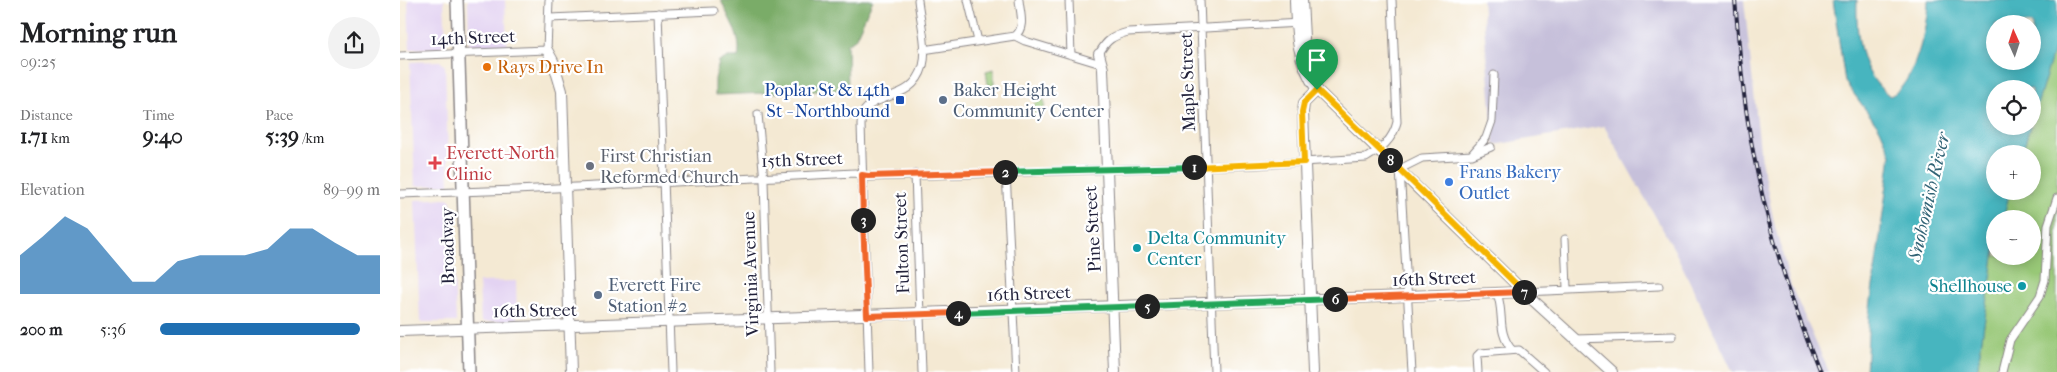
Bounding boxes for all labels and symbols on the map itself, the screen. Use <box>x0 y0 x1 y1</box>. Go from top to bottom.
north arrow <box>1986 15 2041 70</box>
street label: 14th Street <box>430 26 516 50</box>
street label: Maple Street <box>1176 31 1200 132</box>
pin <box>1296 39 1338 90</box>
place label: Rays Drive In <box>497 57 604 78</box>
marker: Rays Drive In <box>481 61 493 73</box>
place label: Poplar St & 14th St - Northbound <box>764 80 890 122</box>
place label: Baker Height Community Center <box>953 80 1104 122</box>
marker: Poplar St & 14th St - Northbound <box>894 94 906 106</box>
marker: Baker Height Community Center <box>937 94 949 106</box>
water label: Snohomish River <box>1903 129 1955 265</box>
place label: Everett-North Clinic <box>446 143 555 185</box>
place label: First Christian Reformed Church <box>600 146 739 188</box>
street label: 15th Street <box>761 148 844 172</box>
pin: 8 <box>1378 148 1402 172</box>
pin: 1 <box>1182 154 1206 180</box>
marker: Everett-North Clinic <box>428 156 442 170</box>
marker: First Christian Reformed Church <box>584 160 596 172</box>
pin: 2 <box>992 160 1018 184</box>
place label: Frans Bakery Outlet <box>1459 162 1562 204</box>
marker: Frans Bakery Outlet <box>1443 176 1455 188</box>
street label: Pine Street <box>1080 185 1106 273</box>
street label: Fulton Street <box>890 191 914 294</box>
street label: Broadway <box>437 206 459 285</box>
pin: 3 <box>850 208 876 232</box>
street label: Virginia Avenue <box>738 211 764 338</box>
place label: Delta Community Center <box>1147 228 1287 270</box>
marker: Delta Community Center <box>1131 242 1143 254</box>
street label: 16th Street <box>1392 267 1477 291</box>
place label: Everett Fire Station #2 <box>608 275 701 317</box>
place label: Shellhouse <box>1929 276 2012 297</box>
pin: 7 <box>1512 280 1536 304</box>
marker: Shellhouse <box>2016 280 2028 292</box>
street label: 16th Street <box>987 282 1072 306</box>
pin: 6 <box>1322 286 1348 312</box>
marker: Everett Fire Station #2 <box>592 289 604 301</box>
pin: 5 <box>1134 294 1160 318</box>
street label: 16th Street <box>493 300 578 322</box>
pin: 4 <box>946 300 970 326</box>

